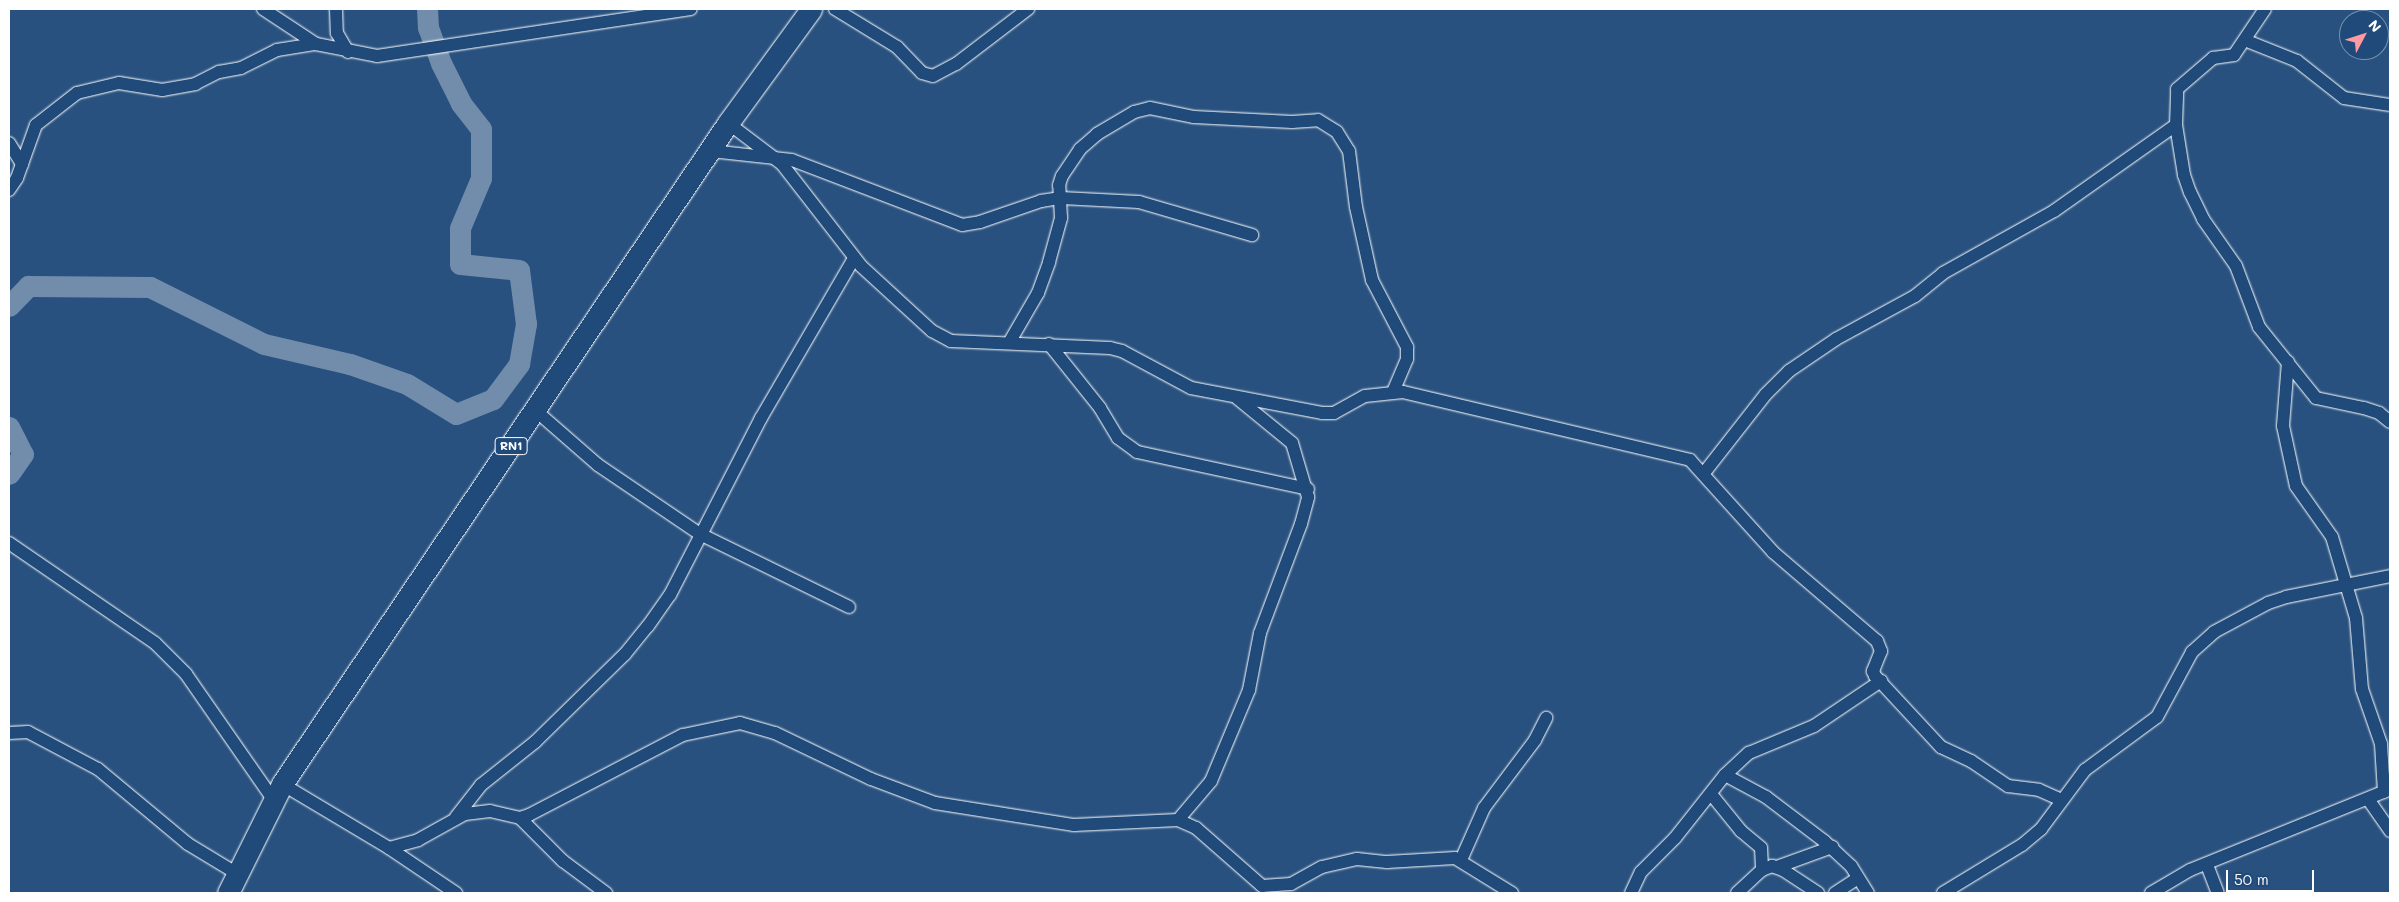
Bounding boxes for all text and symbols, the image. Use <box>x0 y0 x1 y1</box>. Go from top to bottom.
north arrow <box>2339 10 2389 60</box>
text: N <box>2364 15 2386 36</box>
road number: RN1 <box>494 436 528 456</box>
scale bar <box>2229 860 2316 892</box>
text: 50 m <box>2234 869 2269 889</box>

